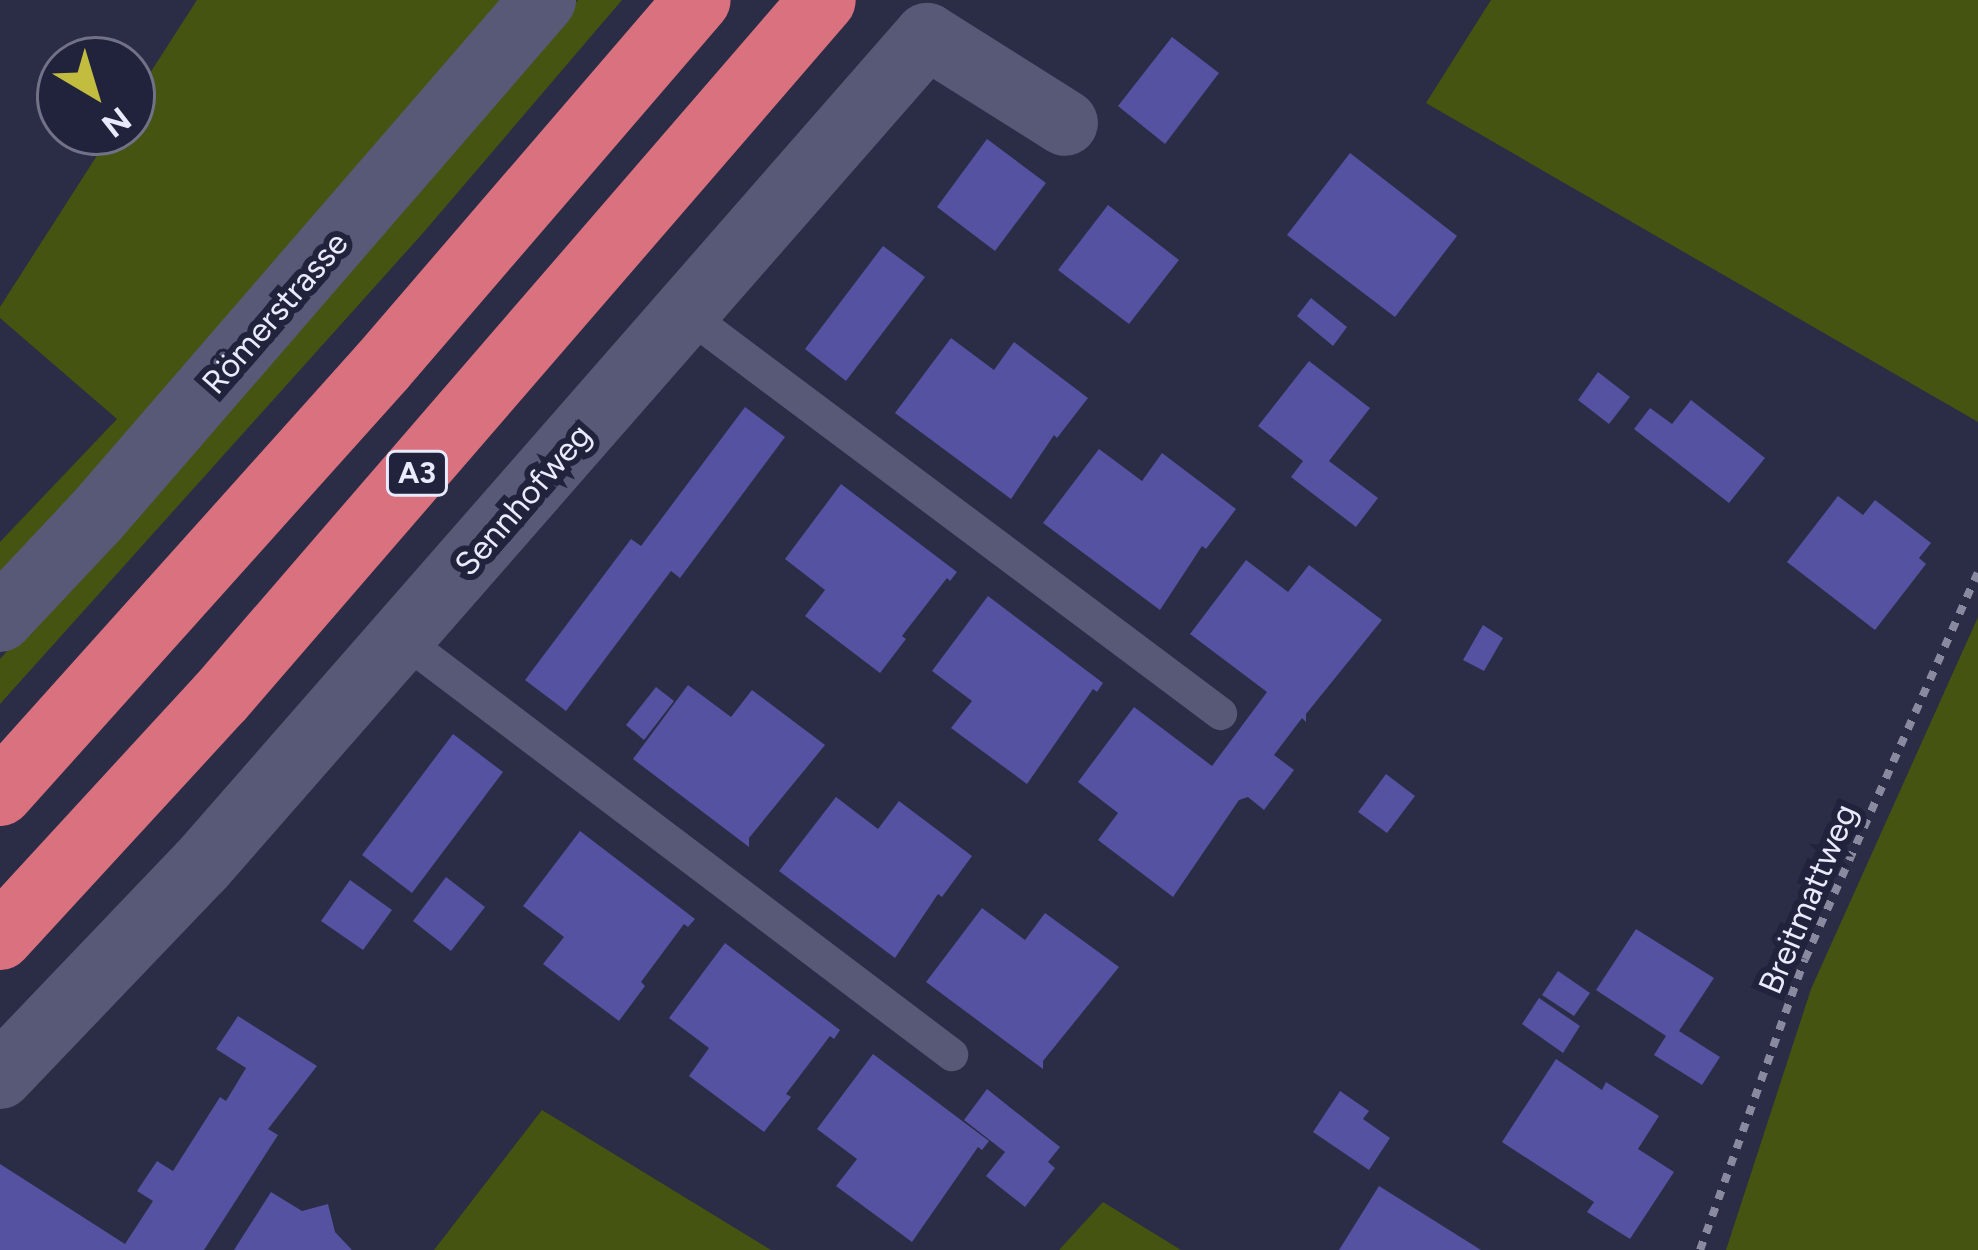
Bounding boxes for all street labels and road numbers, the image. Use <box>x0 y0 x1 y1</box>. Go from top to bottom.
street label: Römerstrasse <box>194 224 356 402</box>
street label: Sennhofweg <box>446 416 600 584</box>
road number: A3 <box>384 449 450 497</box>
street label: Breitmattweg <box>1750 798 1866 1000</box>

